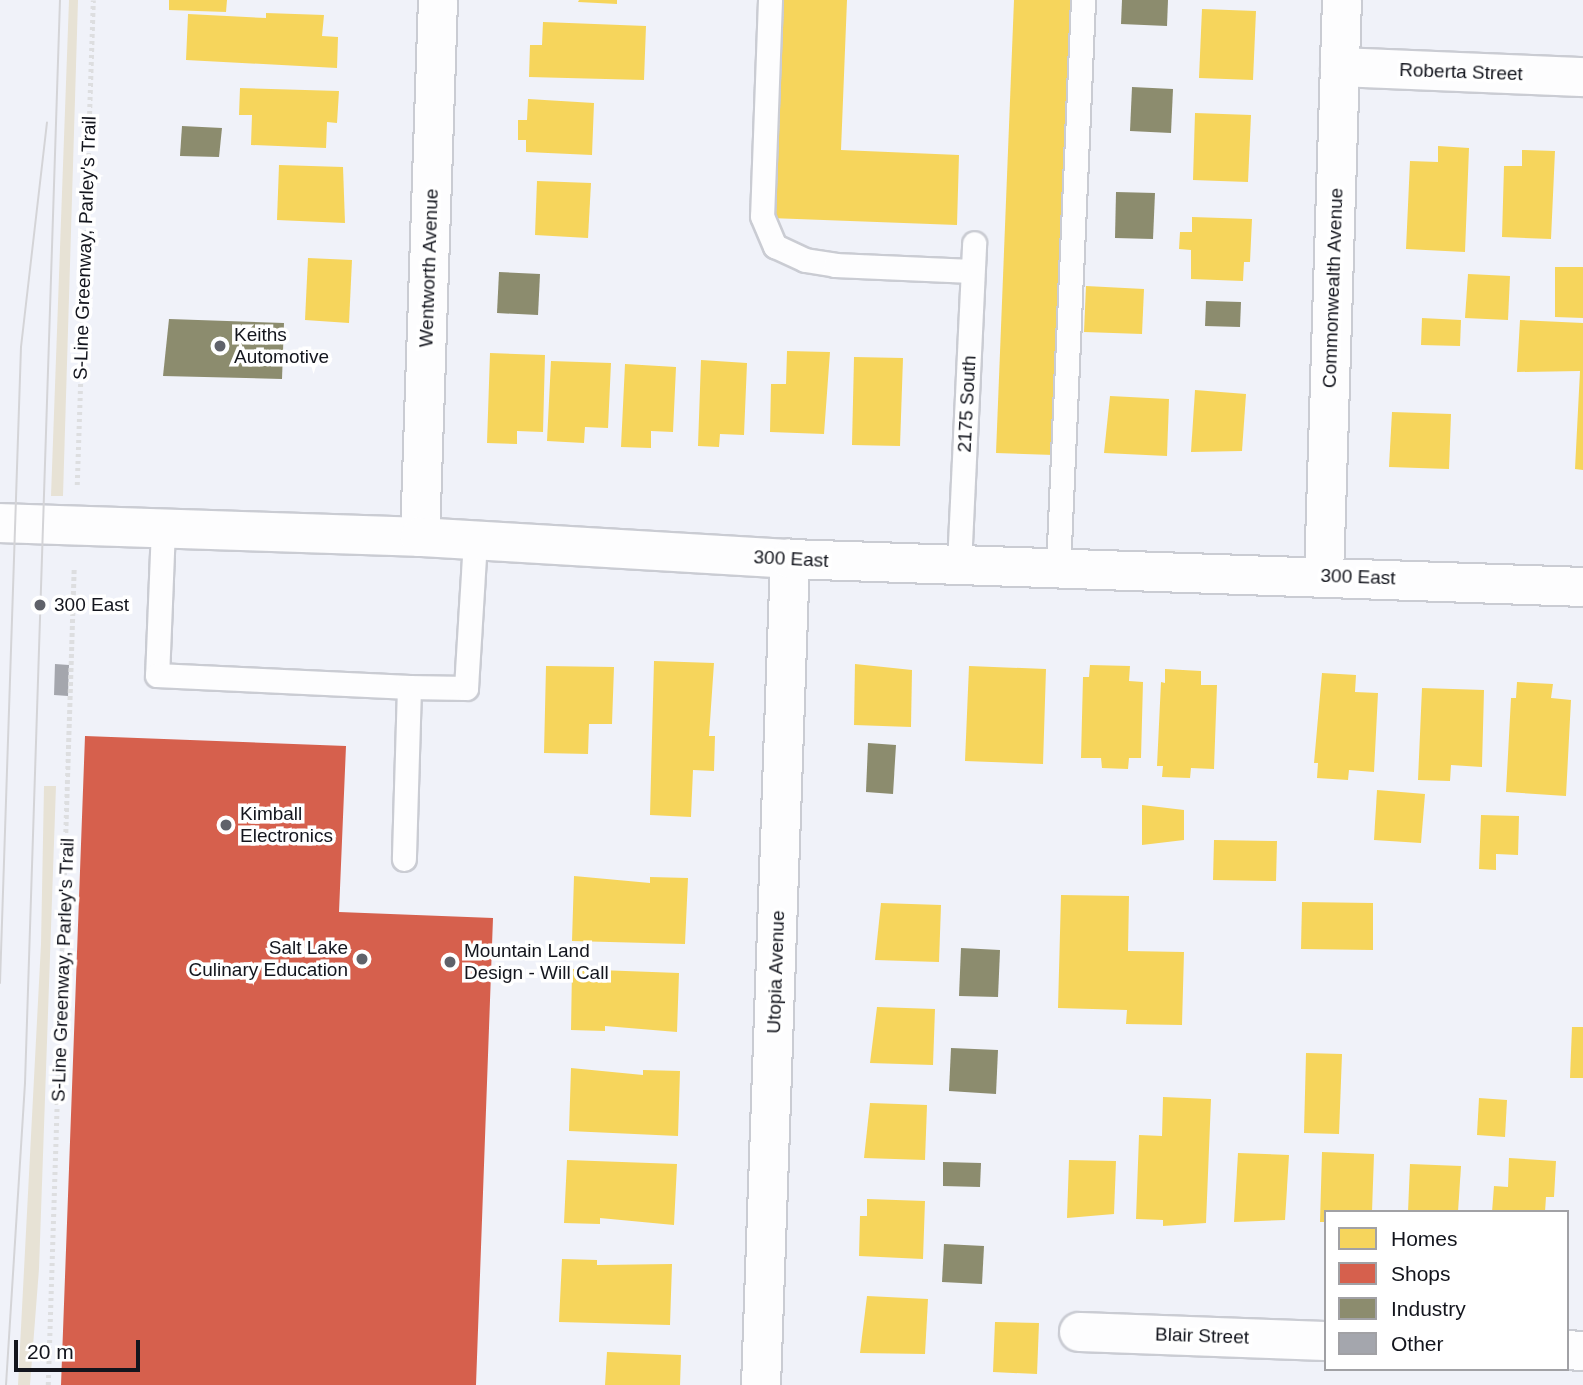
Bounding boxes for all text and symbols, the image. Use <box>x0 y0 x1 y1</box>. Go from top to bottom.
street label: Roberta Street <box>1399 58 1523 86</box>
street label: S-Line Greenway, Parley's Trail <box>69 115 101 381</box>
street label: Commonwealth Avenue <box>1318 187 1348 389</box>
street label: Wentworth Avenue <box>415 188 443 348</box>
place label: Keiths Automotive <box>234 324 329 368</box>
marker: Keiths Automotive <box>212 338 228 354</box>
street label: 2175 South <box>953 355 981 453</box>
street label: 300 East <box>753 546 829 572</box>
street label: 300 East <box>1320 564 1396 590</box>
place label: 300 East <box>54 594 129 616</box>
marker: 300 East <box>32 597 48 613</box>
place label: Kimball Electronics <box>240 803 333 847</box>
marker: Kimball Electronics <box>218 817 234 833</box>
street label: S-Line Greenway, Parley's Trail <box>47 837 79 1103</box>
street label: Utopia Avenue <box>762 909 790 1035</box>
place label: Salt Lake Culinary Education <box>189 937 348 981</box>
place label: Mountain Land Design - Will Call <box>464 940 609 984</box>
marker: Salt Lake Culinary Education <box>354 951 370 967</box>
marker: Mountain Land Design - Will Call <box>442 954 458 970</box>
legend <box>1324 1210 1569 1371</box>
text: Homes <box>1391 1227 1458 1250</box>
text: Shops <box>1391 1262 1451 1285</box>
text: Industry <box>1391 1297 1466 1320</box>
street label: Blair Street <box>1155 1323 1249 1349</box>
scale bar <box>18 1326 144 1370</box>
text: Other <box>1391 1332 1444 1355</box>
text: 20 m <box>27 1340 74 1363</box>

